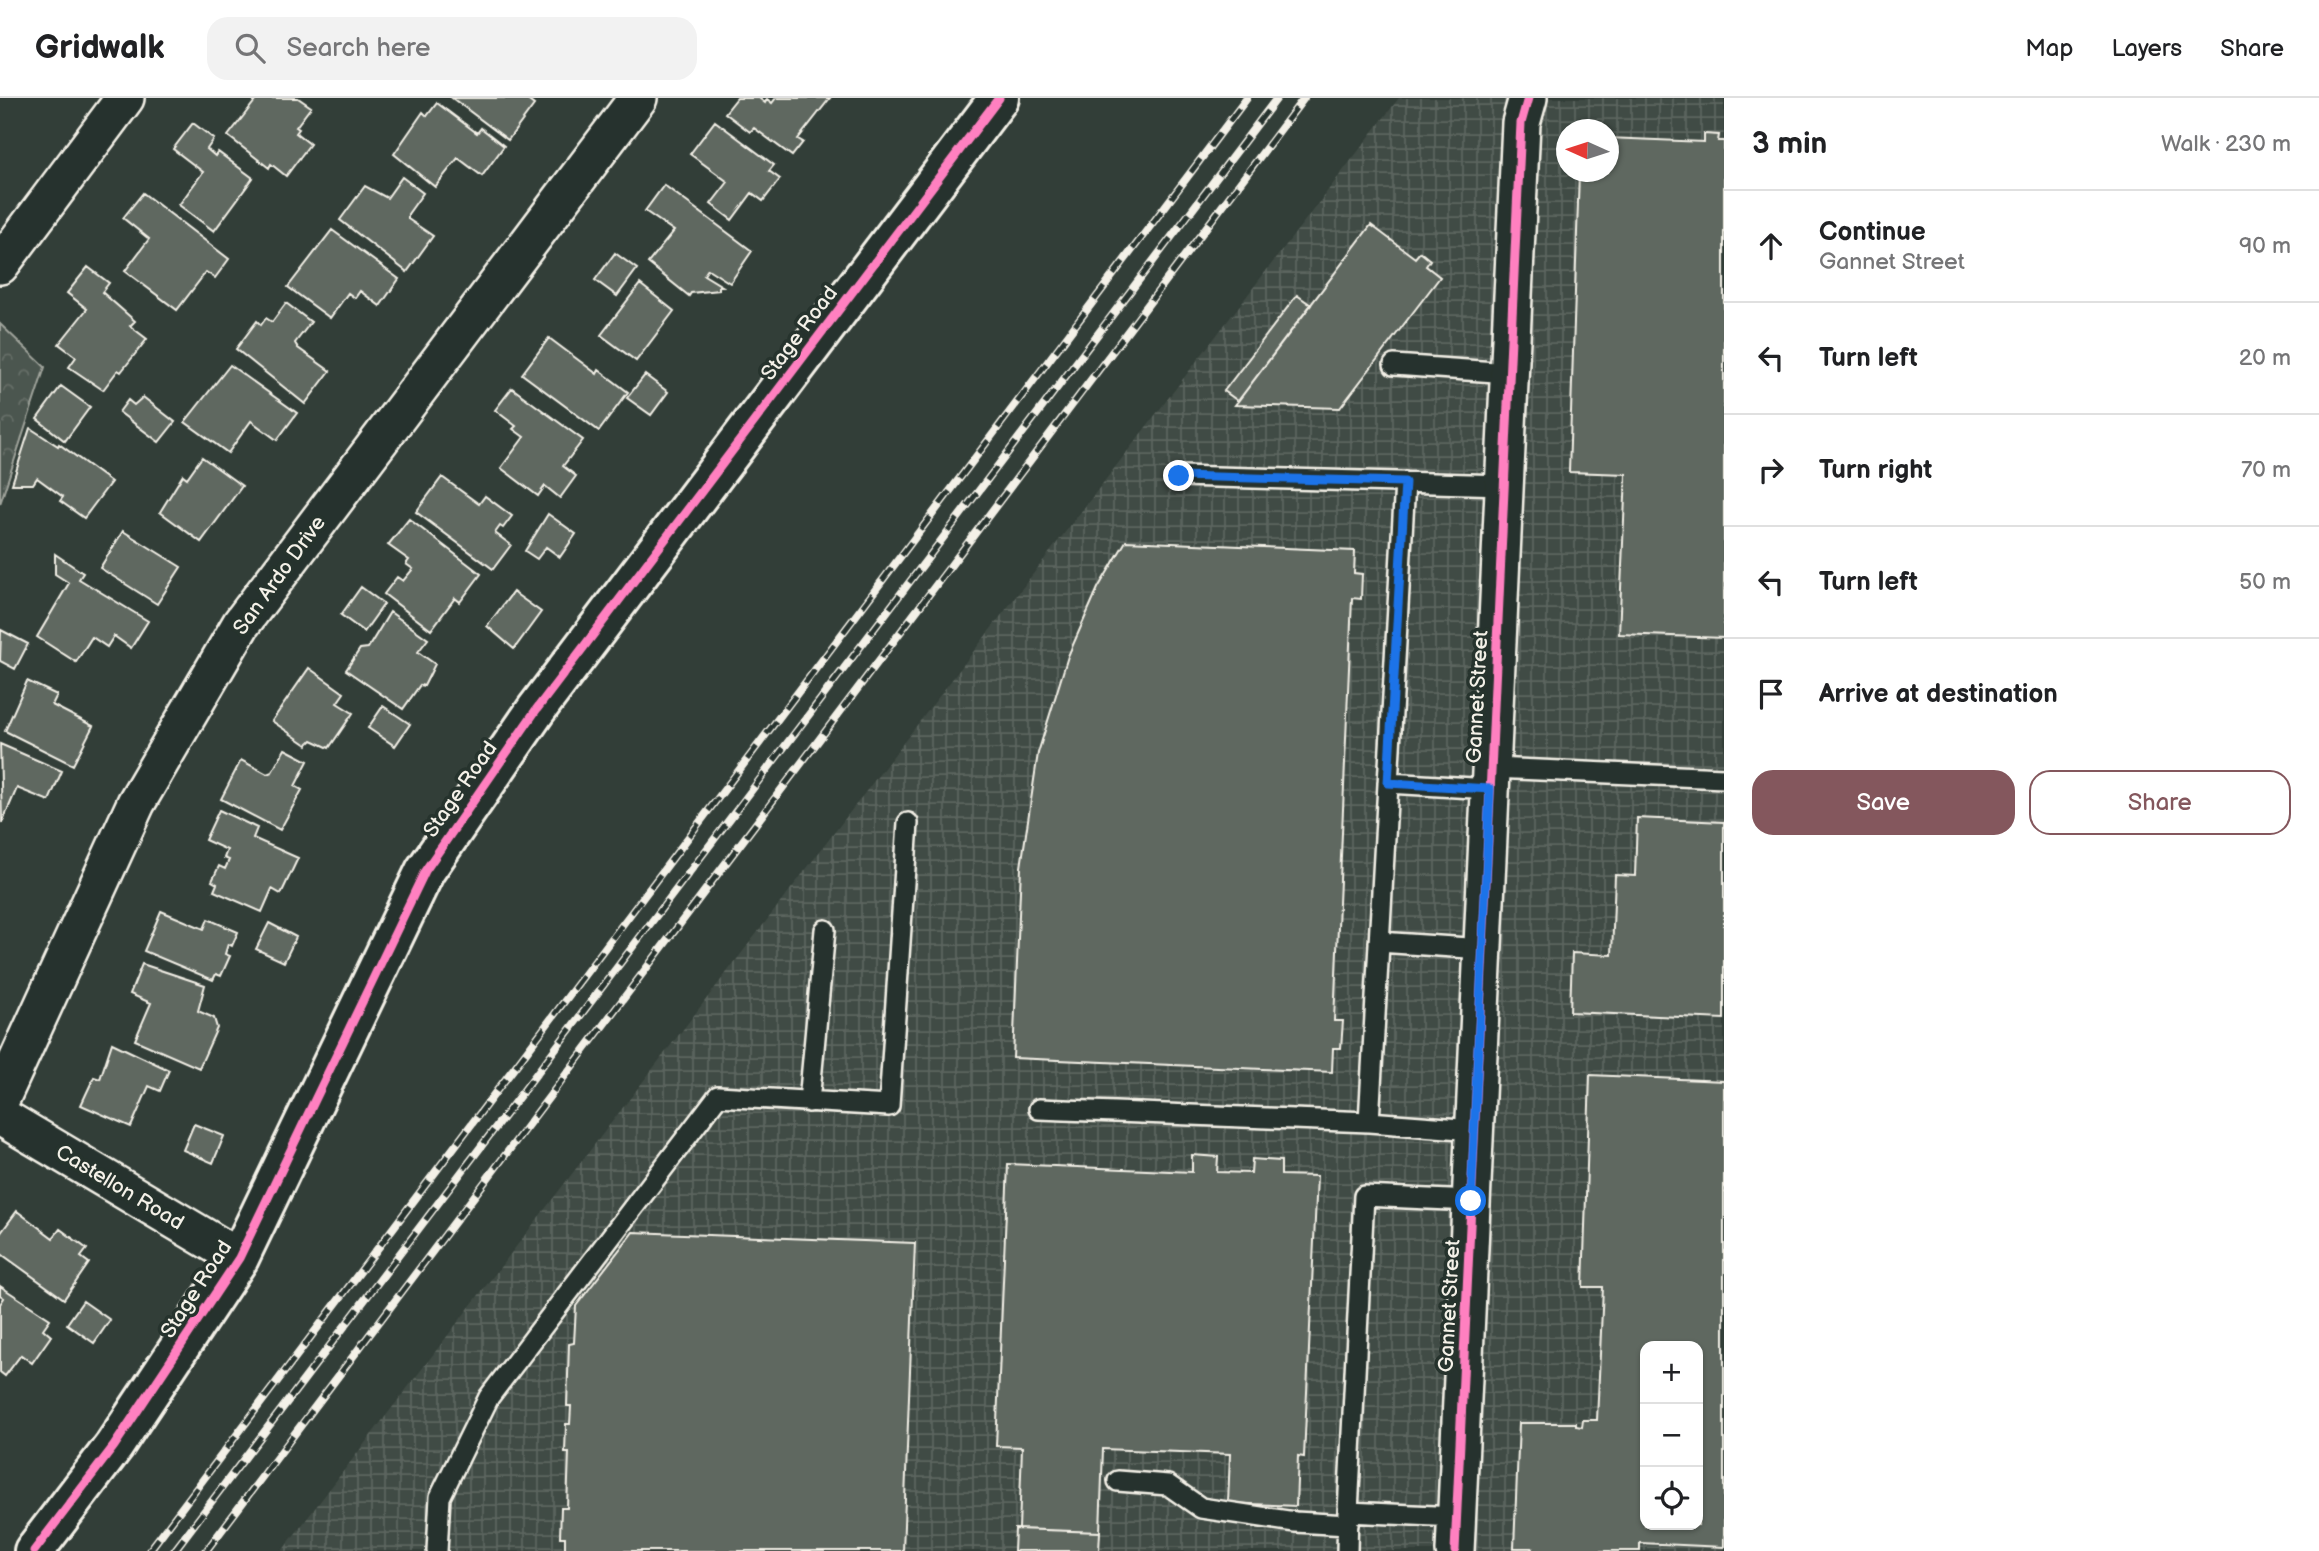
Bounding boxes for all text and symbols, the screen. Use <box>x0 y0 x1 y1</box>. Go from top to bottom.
search box <box>207 17 697 80</box>
text: Gridwalk <box>35 28 165 68</box>
icon: search <box>231 29 269 67</box>
text: Search here <box>287 33 431 64</box>
text: Map <box>2025 34 2073 63</box>
text: Layers <box>2111 34 2182 63</box>
text: Share <box>2220 34 2284 63</box>
north arrow <box>1556 119 1619 182</box>
text: 3 min <box>1752 126 1827 162</box>
text: Walk · 230 m <box>2161 130 2291 158</box>
text: Continue <box>1819 217 1926 248</box>
icon: ahead <box>1752 227 1790 265</box>
text: 90 m <box>2239 232 2291 260</box>
text: Gannet Street <box>1819 248 1965 276</box>
street label: Stage Road <box>756 281 843 385</box>
icon: left <box>1752 339 1790 377</box>
text: Turn left <box>1819 343 1918 374</box>
text: 20 m <box>2239 344 2291 372</box>
icon: right <box>1752 451 1790 489</box>
text: Turn right <box>1819 455 1932 486</box>
text: 70 m <box>2241 456 2291 484</box>
route end <box>1163 460 1194 491</box>
street label: San Ardo Drive <box>228 511 331 640</box>
icon: left <box>1752 563 1790 601</box>
text: Turn left <box>1819 567 1918 598</box>
text: 50 m <box>2239 568 2291 596</box>
street label: Gannet Street <box>1462 629 1493 764</box>
icon: arrive <box>1752 675 1790 713</box>
text: Arrive at destination <box>1819 679 2058 710</box>
street label: Stage Road <box>418 736 503 842</box>
button: Save <box>1752 770 2015 835</box>
button: Share <box>2029 770 2291 835</box>
street label: Castellon Road <box>51 1139 188 1235</box>
route start <box>1455 1185 1486 1216</box>
street label: Stage Road <box>156 1236 237 1343</box>
street label: Gannet Street <box>1434 1238 1465 1373</box>
map controls <box>1640 1341 1703 1530</box>
button: + <box>1640 1341 1703 1404</box>
button: − <box>1640 1404 1703 1467</box>
button: locate <box>1640 1467 1703 1530</box>

